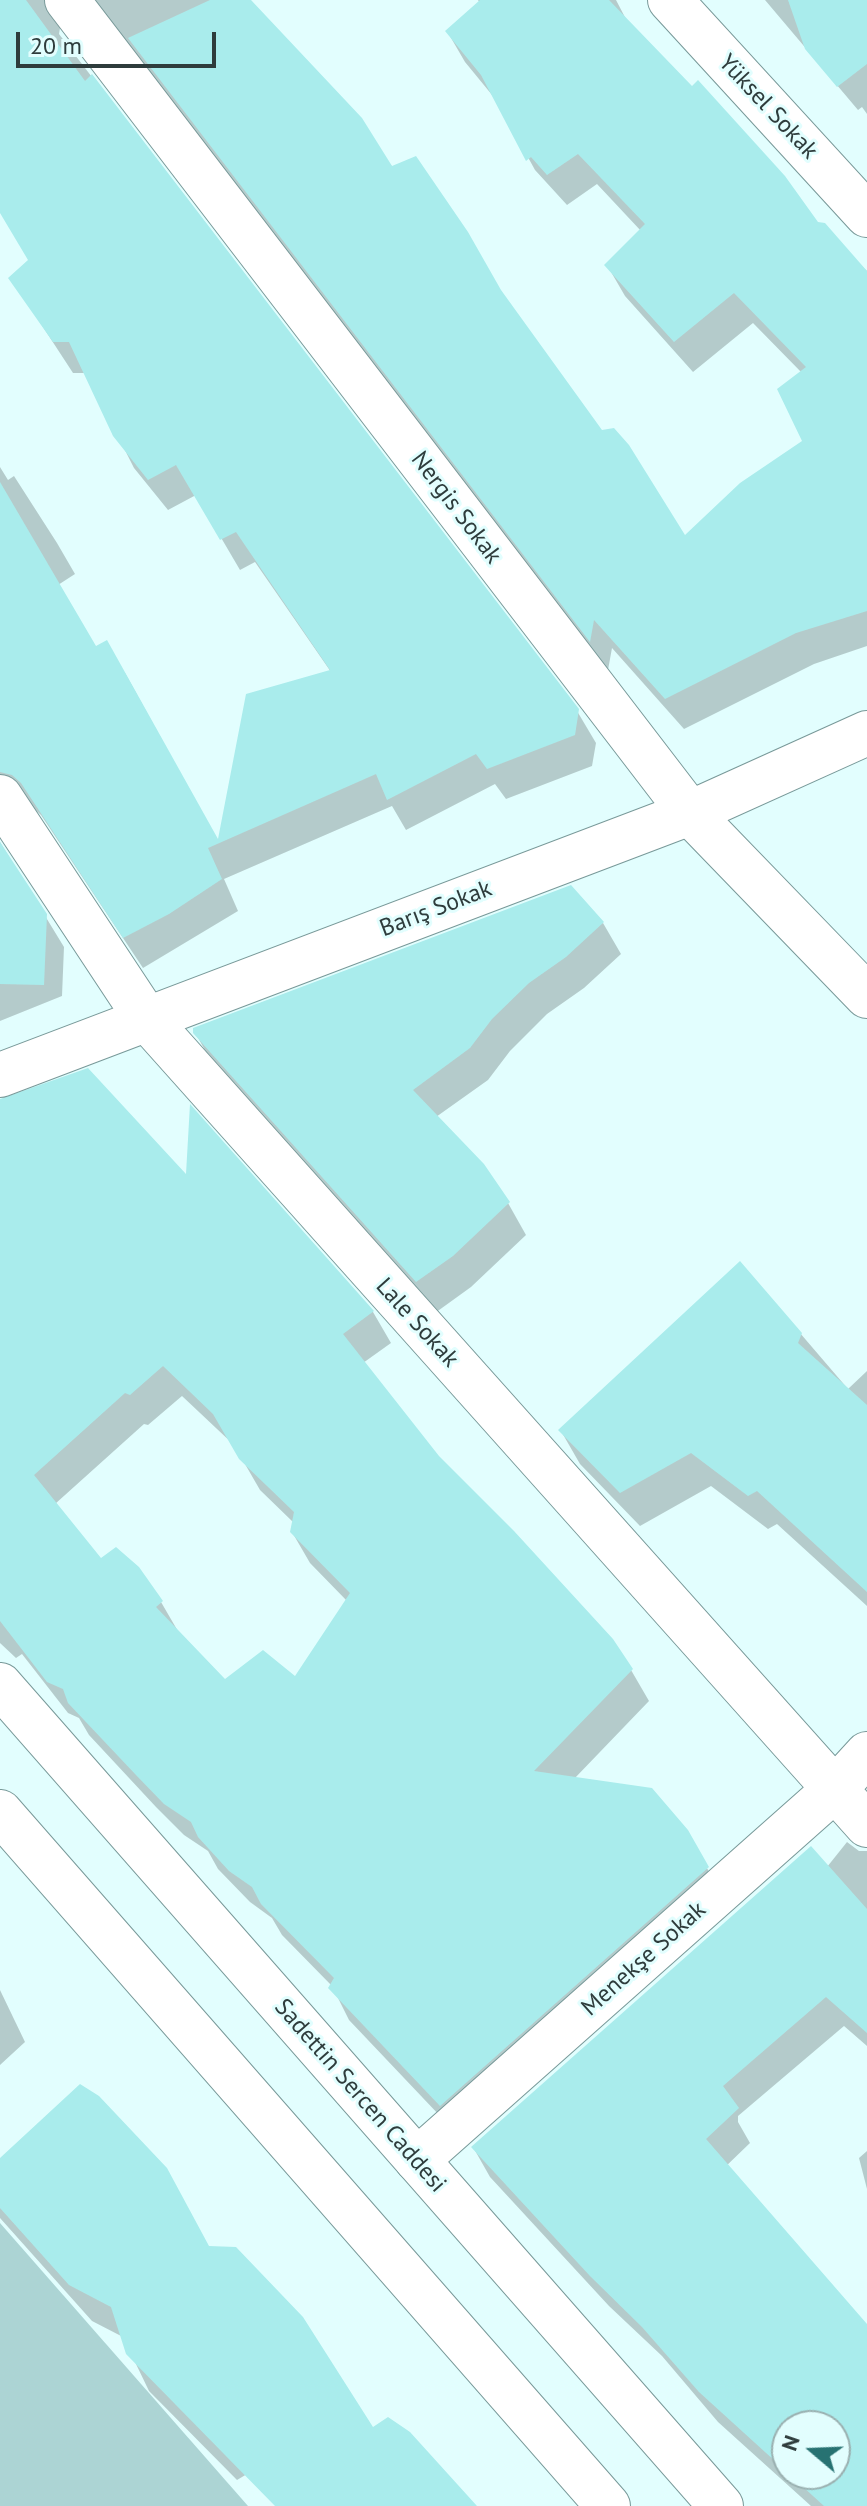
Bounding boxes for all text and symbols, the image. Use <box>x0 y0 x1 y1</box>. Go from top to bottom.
scale bar <box>20 16 220 66</box>
text: 20 m <box>30 30 82 61</box>
street label: Yüksel Sokak <box>712 49 824 165</box>
street label: Nergis Sokak <box>405 446 507 570</box>
street label: Barış Sokak <box>376 874 496 944</box>
street label: Lale Sokak <box>370 1273 464 1373</box>
street label: Menekşe Sokak <box>576 1896 712 2022</box>
street label: Sadettin Sercen Caddesi <box>268 1993 452 2199</box>
north arrow <box>771 2410 851 2490</box>
text: N <box>775 2431 806 2454</box>

